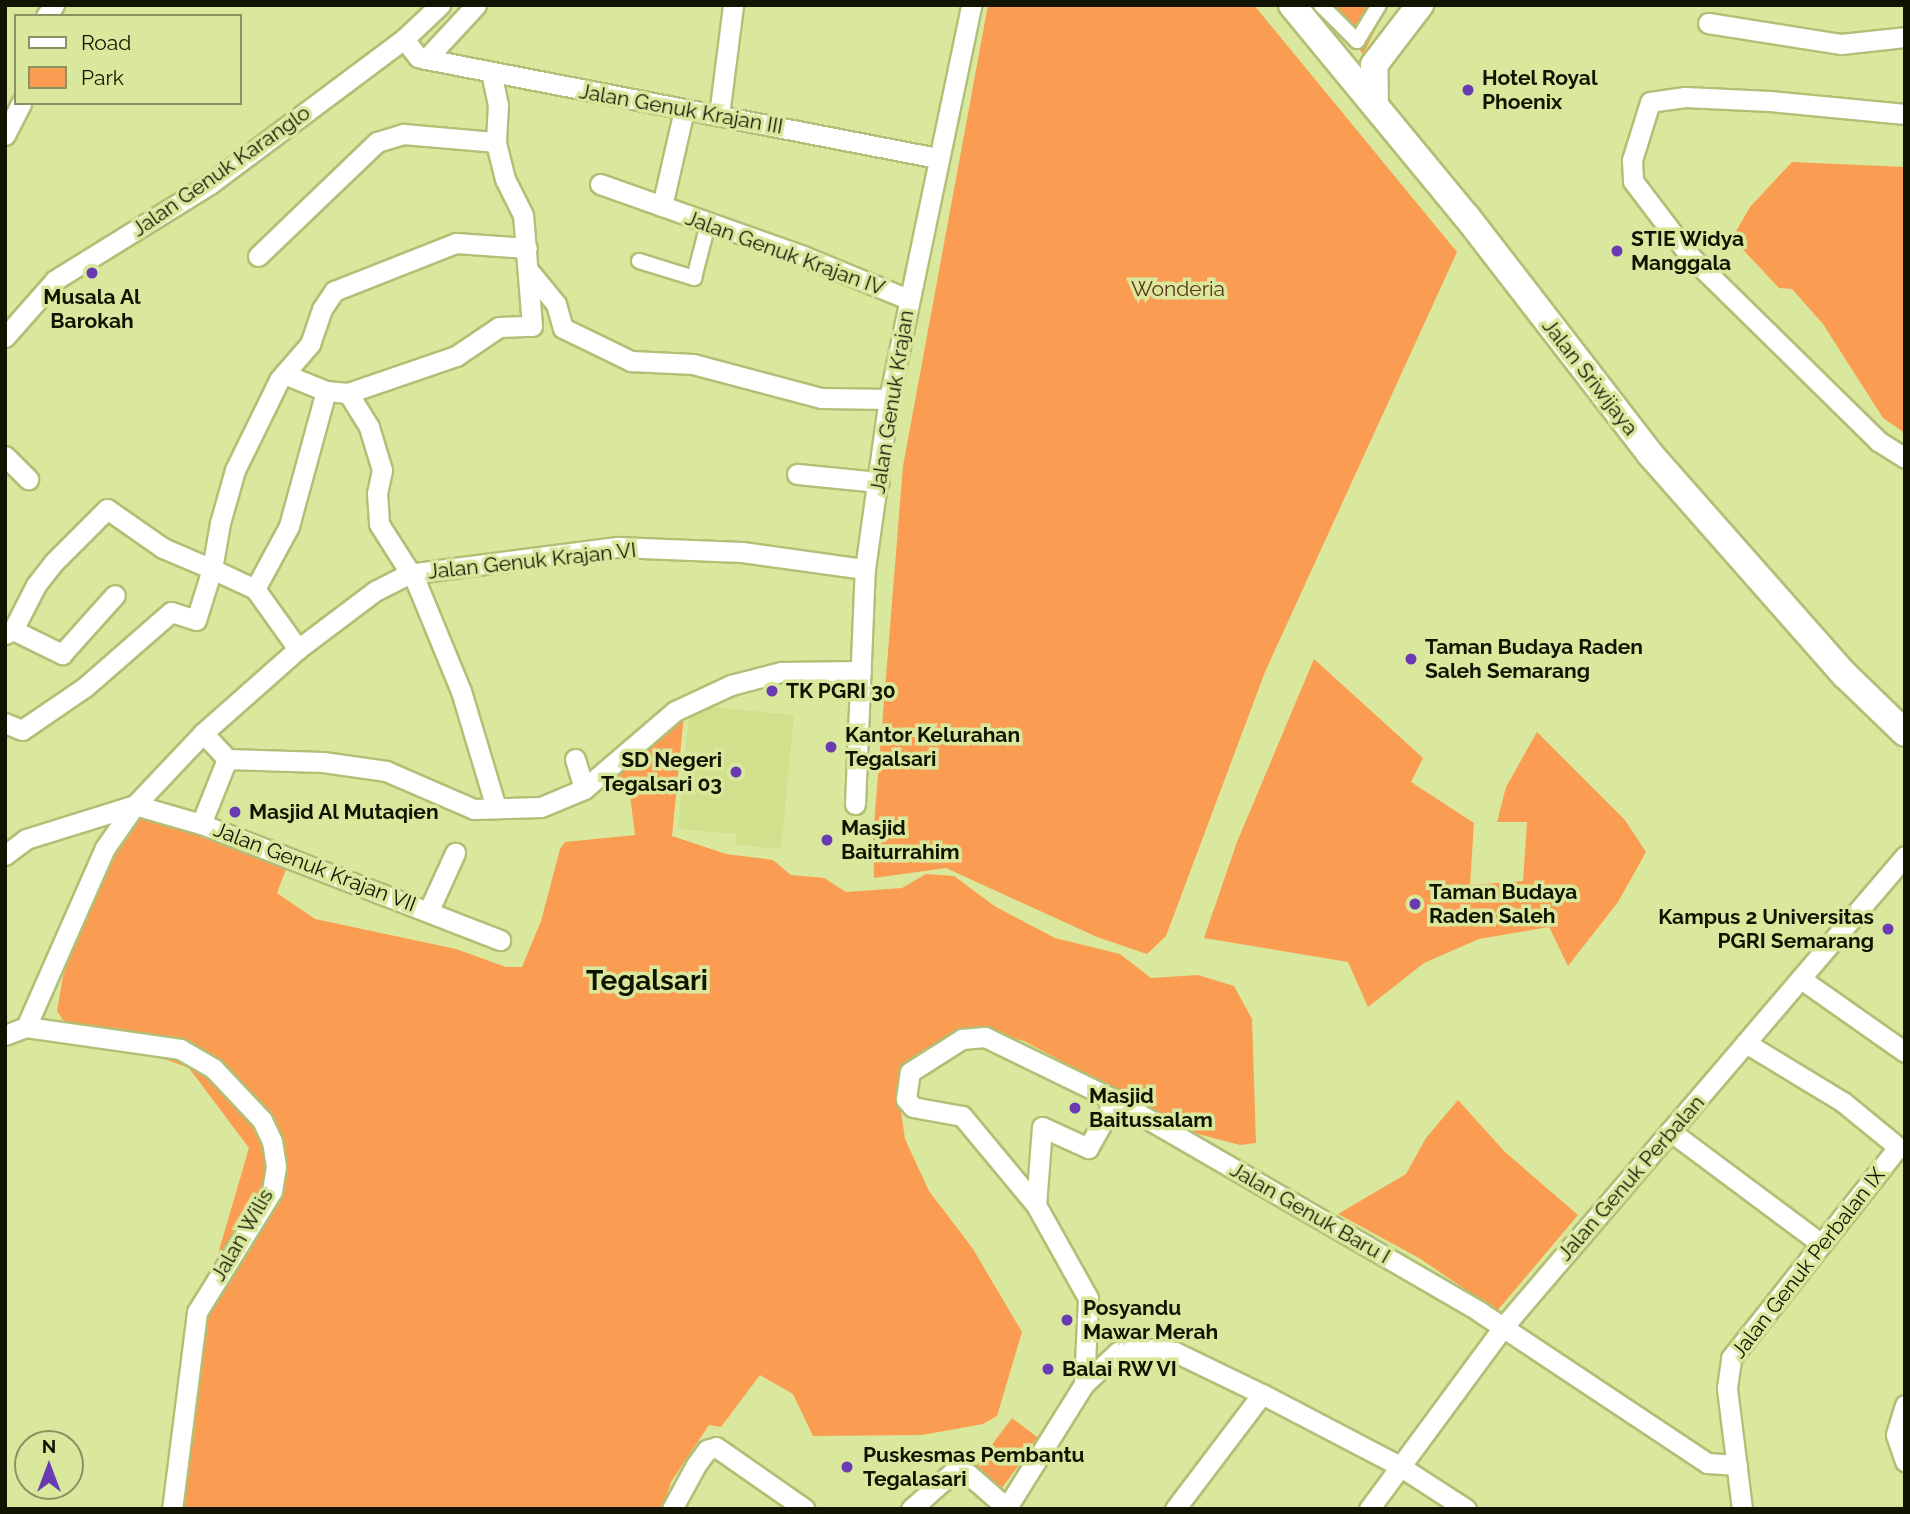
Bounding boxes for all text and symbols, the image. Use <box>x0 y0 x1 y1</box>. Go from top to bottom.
legend <box>14 14 242 105</box>
text: Road <box>81 30 131 55</box>
text: Park <box>81 65 124 90</box>
place label: Hotel Royal Phoenix <box>1482 65 1598 115</box>
street label: Jalan Genuk Krajan III <box>577 79 785 139</box>
marker: Hotel Royal Phoenix <box>1460 82 1476 98</box>
street label: Jalan Genuk Karanglo <box>127 100 315 242</box>
street label: Jalan Genuk Krajan IV <box>682 205 888 301</box>
place label: STIE Widya Manggala <box>1631 226 1745 276</box>
marker: STIE Widya Manggala <box>1609 243 1625 259</box>
marker: Musala Al Barokah <box>84 265 100 281</box>
park label: Wonderia <box>1131 276 1225 302</box>
place label: Musala Al Barokah <box>43 284 141 334</box>
street label: Jalan Genuk Krajan <box>865 308 919 496</box>
street label: Jalan Sriwijaya <box>1537 314 1643 440</box>
street label: Jalan Genuk Krajan VI <box>426 537 638 585</box>
place label: Taman Budaya Raden Saleh Semarang <box>1425 634 1643 684</box>
marker: Taman Budaya Raden Saleh Semarang <box>1403 651 1419 667</box>
place label: TK PGRI 30 <box>786 678 896 704</box>
marker: TK PGRI 30 <box>764 683 780 699</box>
place label: Kantor Kelurahan Tegalsari <box>845 722 1021 772</box>
marker: Kantor Kelurahan Tegalsari <box>823 739 839 755</box>
place label: SD Negeri Tegalsari 03 <box>601 747 722 797</box>
marker: SD Negeri Tegalsari 03 <box>728 764 744 780</box>
place label: Masjid Al Mutaqien <box>249 799 440 825</box>
marker: Masjid Al Mutaqien <box>227 804 243 820</box>
place label: Masjid Baiturrahim <box>841 815 960 865</box>
street label: Jalan Genuk Krajan VII <box>210 817 420 917</box>
marker: Masjid Baiturrahim <box>819 832 835 848</box>
place label: Taman Budaya Raden Saleh <box>1429 879 1577 929</box>
marker: Taman Budaya Raden Saleh <box>1407 896 1423 912</box>
place label: Kampus 2 Universitas PGRI Semarang <box>1658 904 1874 954</box>
marker: Kampus 2 Universitas PGRI Semarang <box>1880 921 1896 937</box>
district label: Tegalsari <box>586 964 708 998</box>
place label: Masjid Baitussalam <box>1089 1083 1213 1133</box>
street label: Jalan Genuk Perbalan <box>1552 1090 1710 1266</box>
marker: Masjid Baitussalam <box>1067 1100 1083 1116</box>
street label: Jalan Genuk Baru I <box>1226 1157 1394 1269</box>
street label: Jalan Genuk Perbalan IX <box>1726 1163 1890 1363</box>
street label: Jalan Wilis <box>205 1184 279 1286</box>
place label: Posyandu Mawar Merah <box>1083 1295 1219 1345</box>
marker: Posyandu Mawar Merah <box>1057 1310 1077 1330</box>
place label: Balai RW VI <box>1062 1356 1178 1382</box>
marker: Balai RW VI <box>1040 1361 1056 1377</box>
north arrow <box>14 1430 84 1500</box>
text: N <box>42 1435 56 1457</box>
place label: Puskesmas Pembantu Tegalasari <box>863 1442 1085 1492</box>
marker: Puskesmas Pembantu Tegalasari <box>837 1457 857 1477</box>

